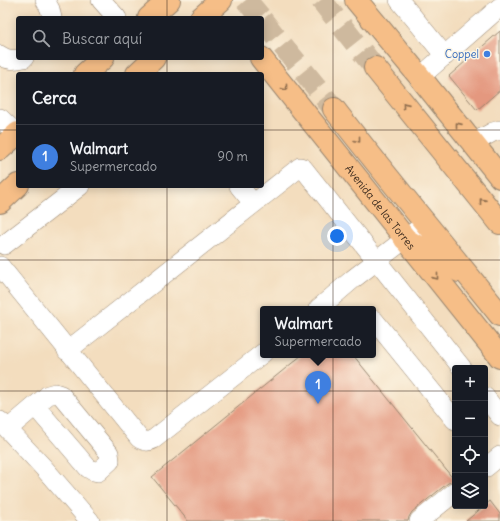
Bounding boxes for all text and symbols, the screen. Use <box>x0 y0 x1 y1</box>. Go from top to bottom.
search box <box>16 16 264 60</box>
icon: search <box>30 27 52 49</box>
text: Buscar aquí <box>62 29 142 48</box>
place label: Coppel <box>445 47 479 61</box>
marker: Coppel <box>482 49 492 59</box>
one-way arrow <box>280 84 287 91</box>
text: Cerca <box>32 87 77 109</box>
one-way arrow <box>403 102 410 109</box>
one-way arrow <box>456 122 463 129</box>
one-way arrow <box>353 136 360 143</box>
text: Walmart <box>70 139 128 158</box>
text: 1 <box>42 148 48 165</box>
text: 90 m <box>217 148 248 165</box>
text: Supermercado <box>70 158 157 175</box>
street label: Avenida de las Torres <box>342 162 418 252</box>
one-way arrow <box>480 198 487 205</box>
your location <box>327 226 347 246</box>
one-way arrow <box>432 273 439 280</box>
popup <box>260 306 376 358</box>
text: Walmart <box>275 314 332 333</box>
text: Supermercado <box>275 333 361 350</box>
map controls <box>452 365 488 509</box>
button: + <box>452 365 488 401</box>
pin: 1 <box>305 371 331 404</box>
button: − <box>452 401 488 437</box>
button: locate <box>452 437 488 473</box>
button: layers <box>452 473 488 509</box>

